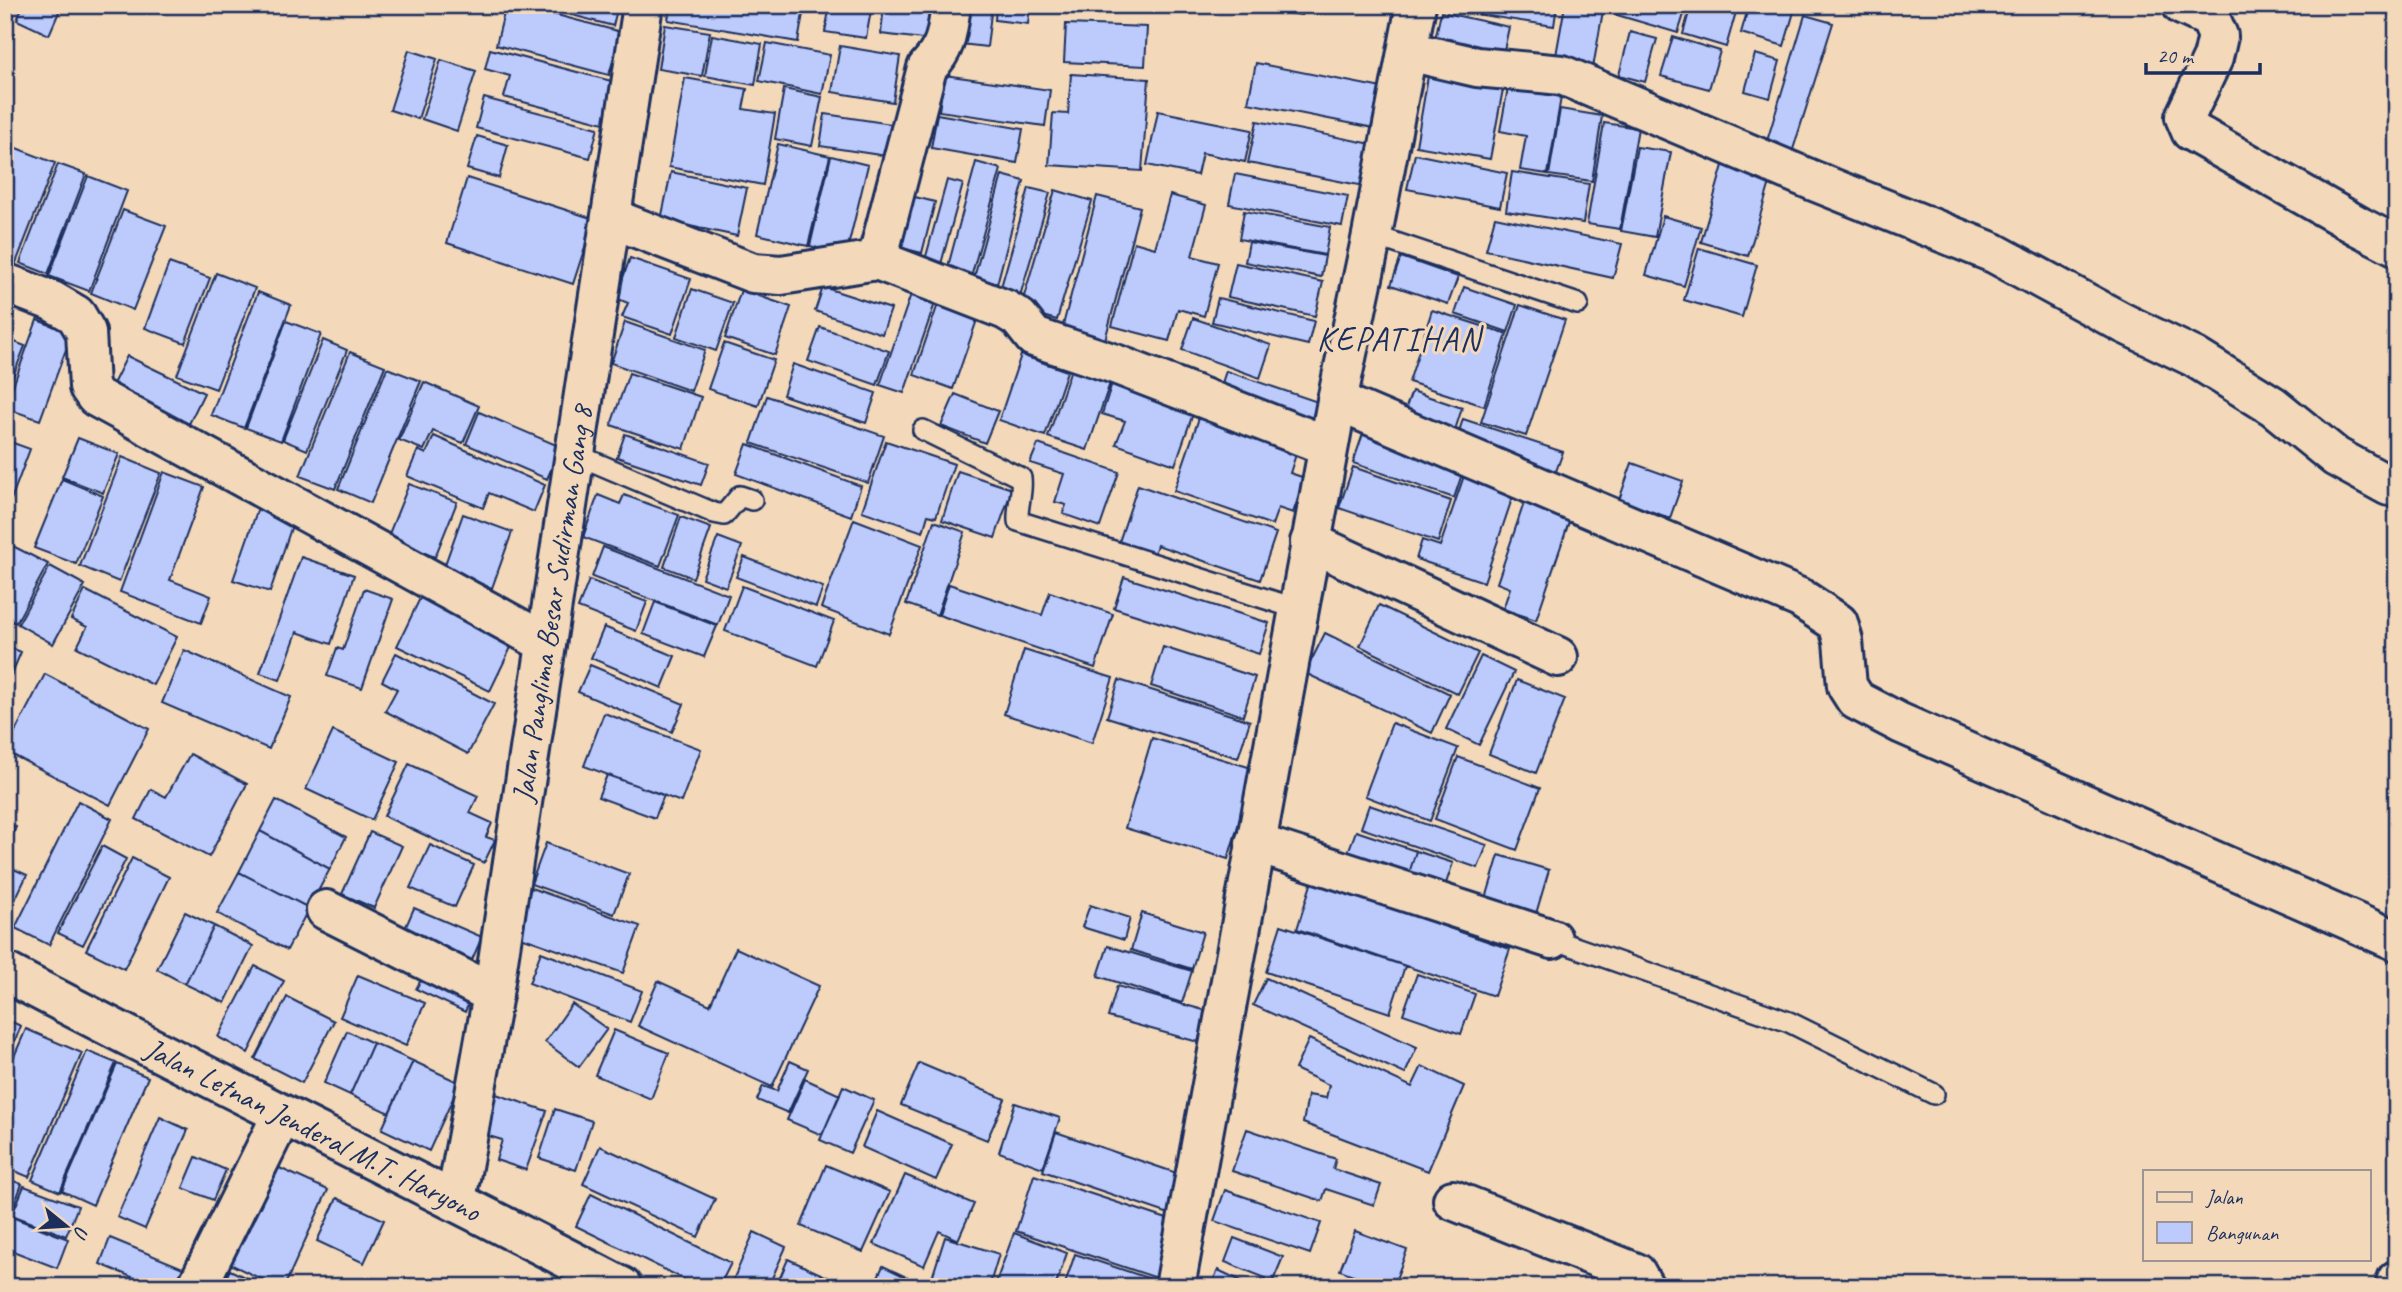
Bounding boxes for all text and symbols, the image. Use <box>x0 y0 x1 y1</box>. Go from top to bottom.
scale bar <box>2146 32 2260 76</box>
text: 20 m <box>2157 43 2195 69</box>
district label: KEPATIHAN <box>1317 318 1484 360</box>
street label: Jalan Panglima Besar Sudirman Gang 8 <box>503 400 601 807</box>
street label: Jalan Letnan Jenderal M.T. Haryono <box>137 1028 488 1231</box>
legend <box>2143 1170 2370 1260</box>
text: Jalan <box>2205 1184 2243 1210</box>
north arrow <box>32 1190 102 1260</box>
text: Bangunan <box>2206 1220 2279 1246</box>
text: U <box>67 1223 94 1243</box>

